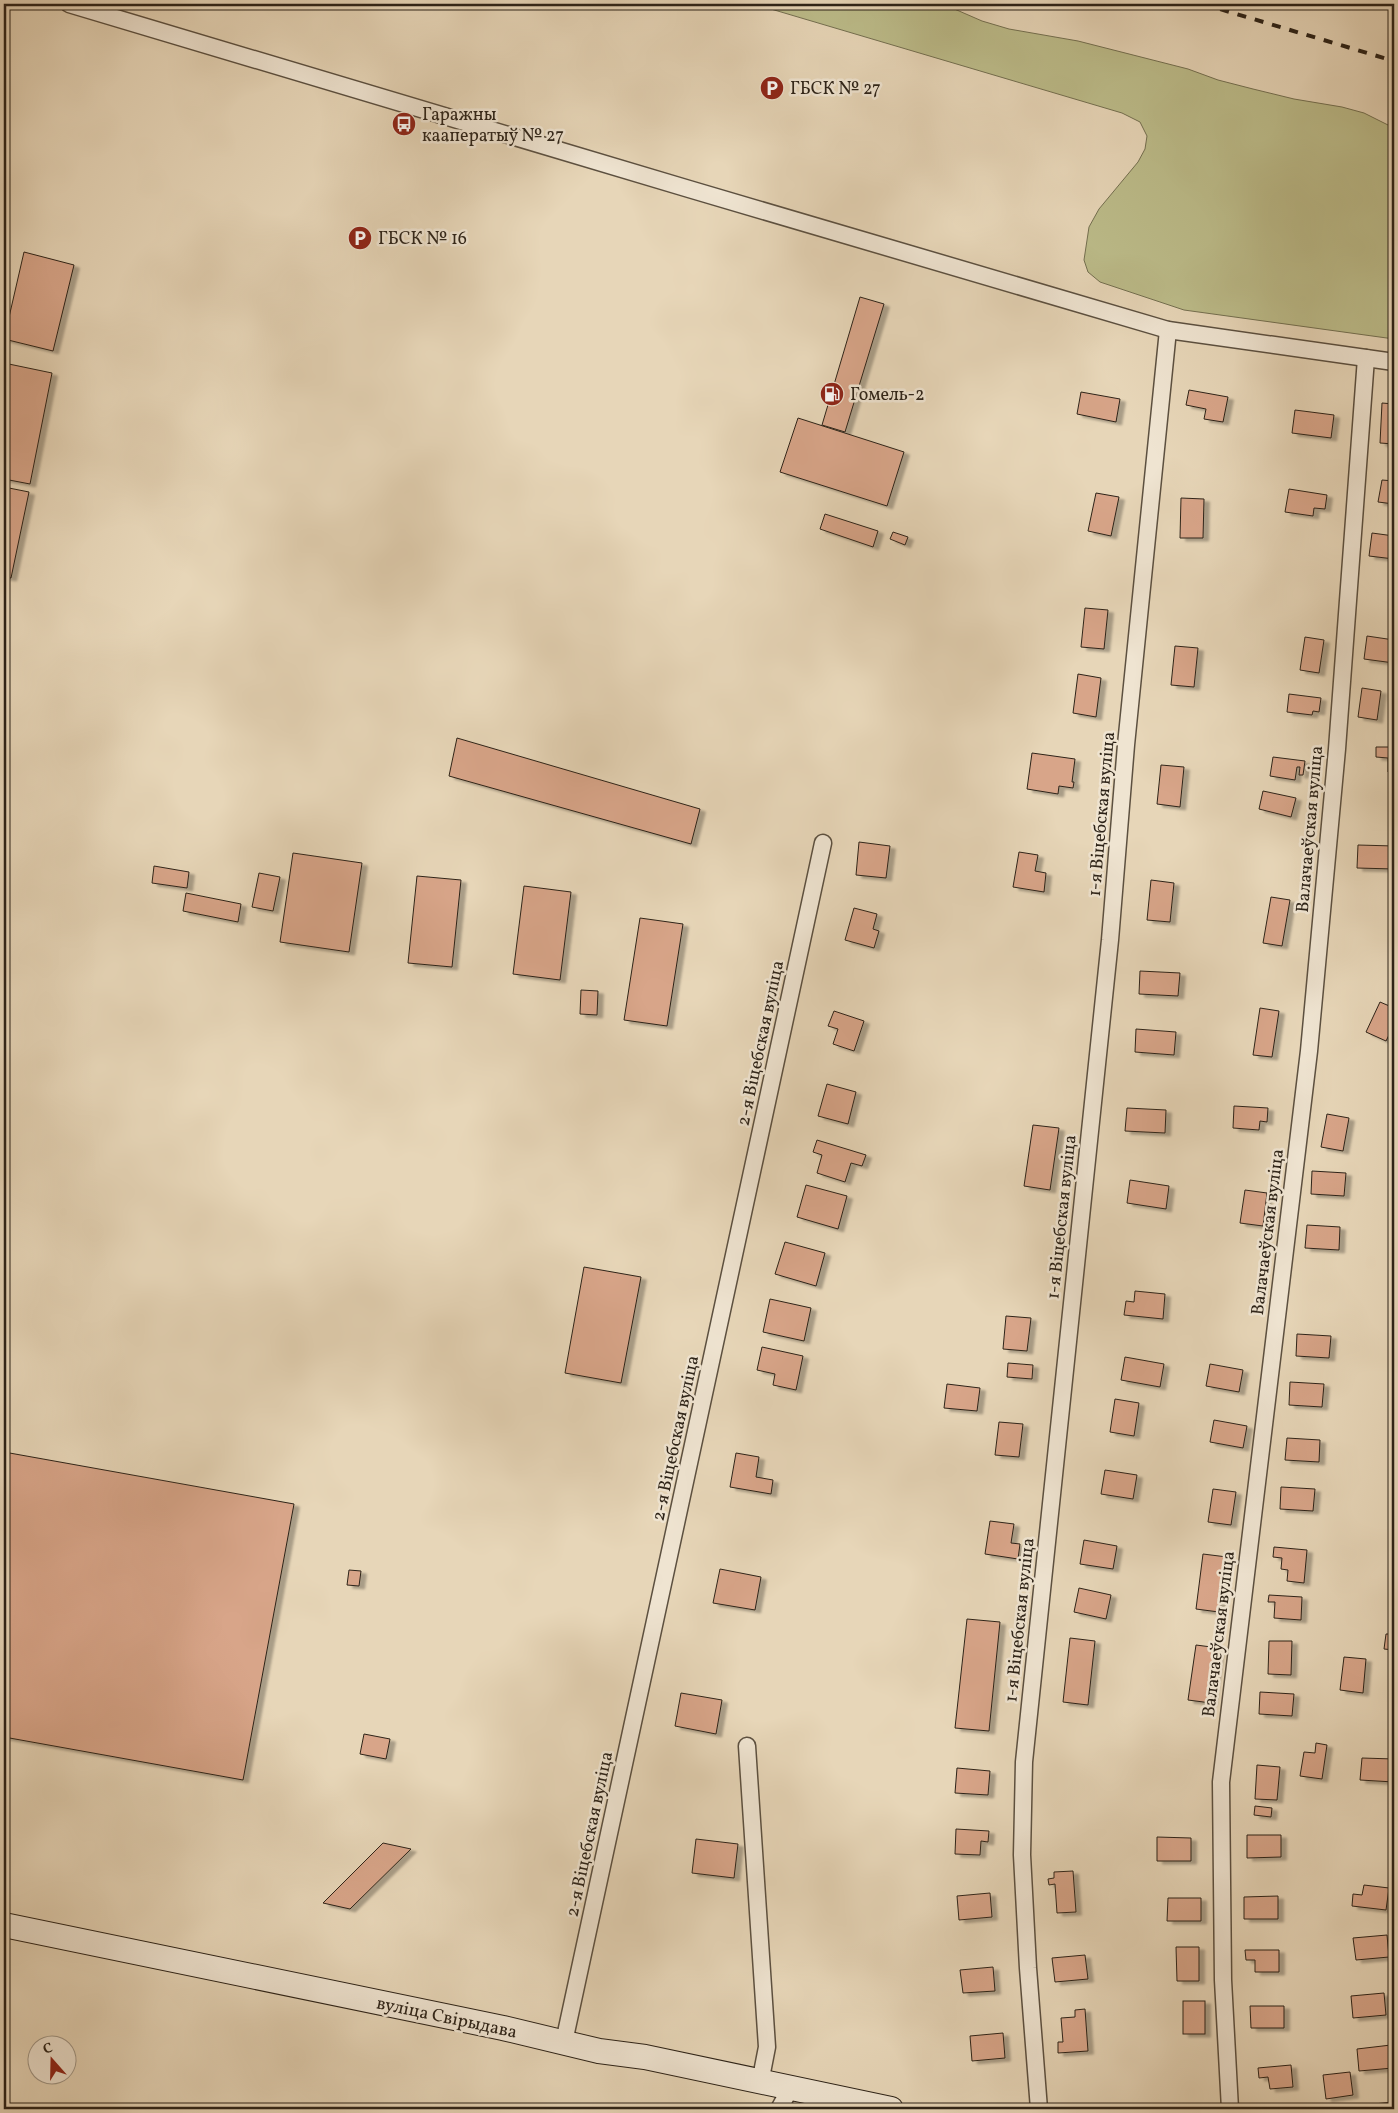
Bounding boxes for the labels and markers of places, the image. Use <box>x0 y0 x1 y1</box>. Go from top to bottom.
parking icon: ГБСК № 27 <box>759 75 785 101</box>
place label: ГБСК № 27 <box>790 77 881 102</box>
place label: Гаражны кааператыў № 27 <box>422 103 564 149</box>
bus stop icon: Гаражны кааператыў № 27 <box>391 111 417 137</box>
parking icon: ГБСК № 16 <box>347 225 373 251</box>
place label: ГБСК № 16 <box>378 227 467 252</box>
fuel station icon: Гомель-2 <box>819 381 845 407</box>
place label: Гомель-2 <box>850 383 925 408</box>

